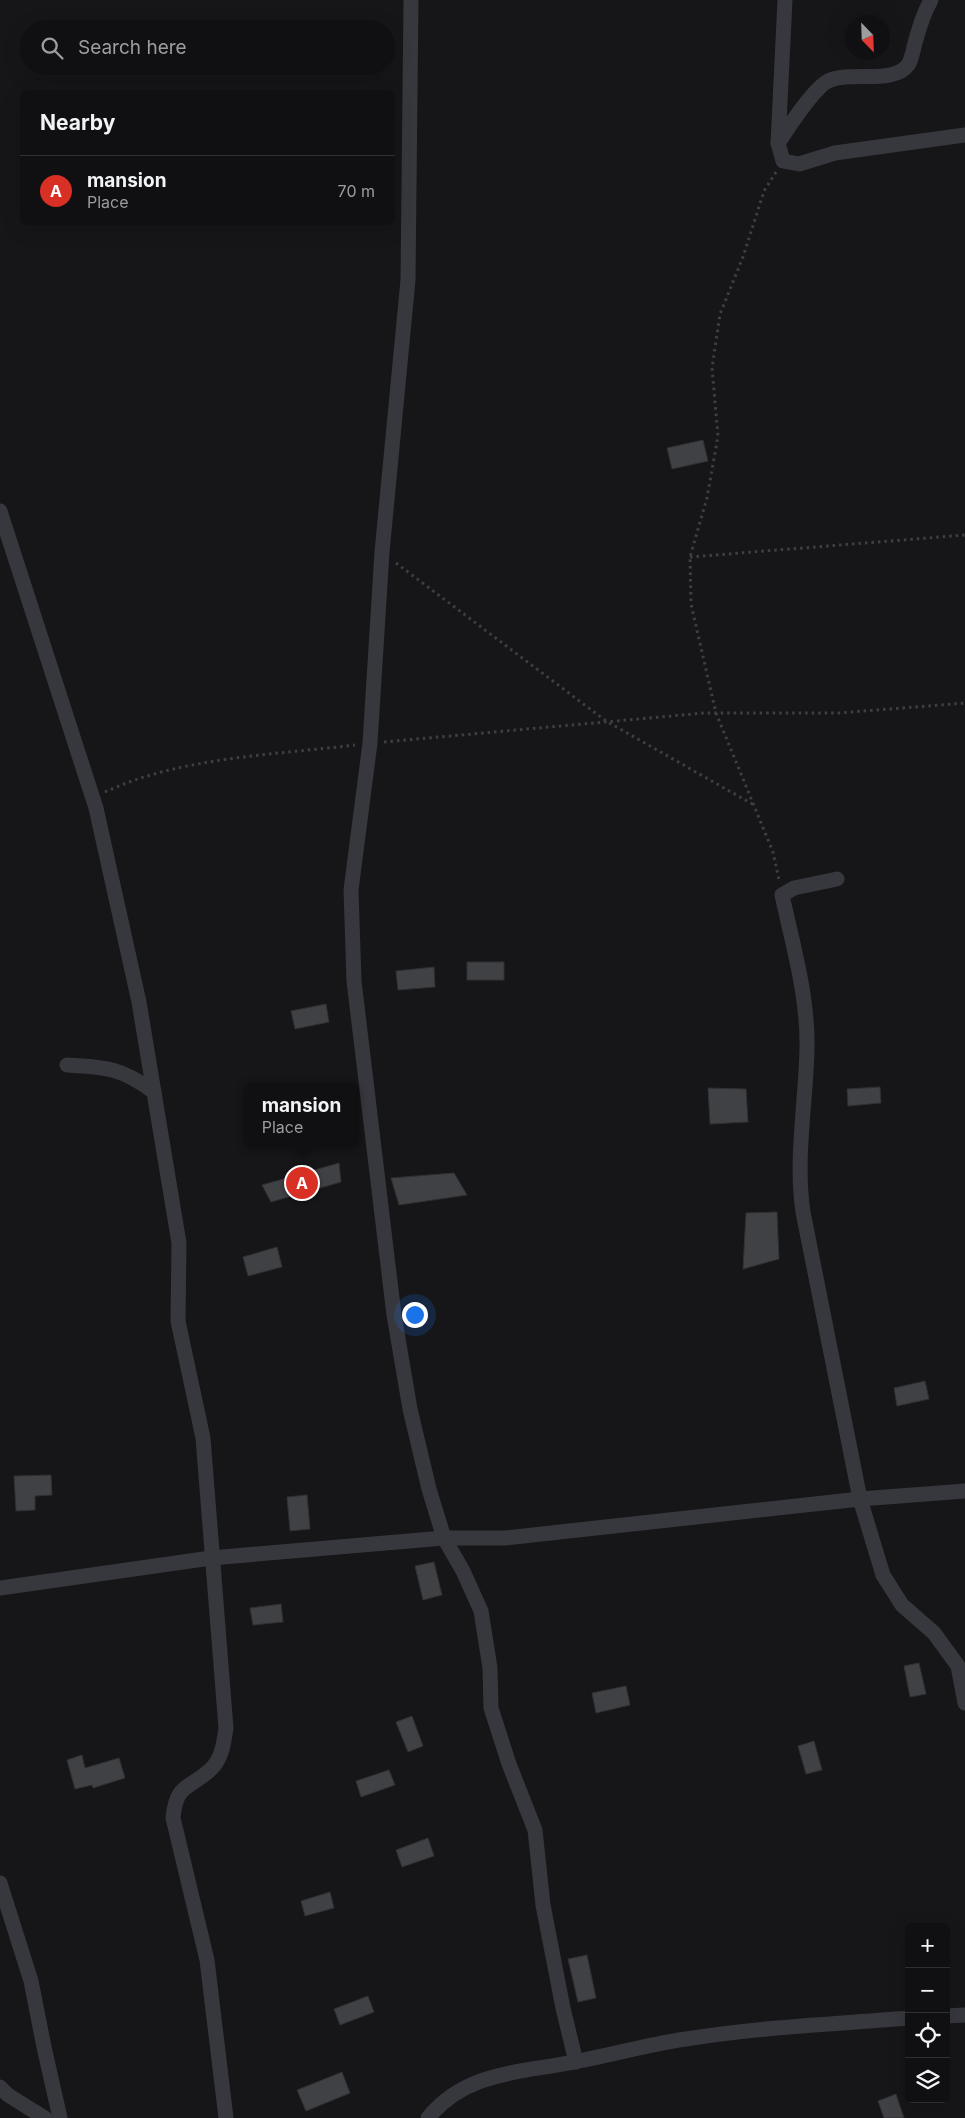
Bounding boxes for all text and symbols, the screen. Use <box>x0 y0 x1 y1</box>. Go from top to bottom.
north arrow <box>845 15 890 60</box>
search box <box>20 20 395 75</box>
icon: search <box>38 34 66 62</box>
text: Search here <box>78 36 187 59</box>
text: Nearby <box>40 110 115 135</box>
text: mansion <box>87 169 166 192</box>
text: A <box>50 181 62 201</box>
text: 70 m <box>338 181 375 201</box>
text: Place <box>87 192 129 212</box>
popup <box>244 1083 359 1148</box>
text: mansion <box>262 1094 341 1117</box>
text: Place <box>262 1117 303 1137</box>
pin: A <box>286 1164 318 1202</box>
your location <box>402 1302 428 1328</box>
map controls <box>905 1923 950 2103</box>
button: + <box>905 1923 950 1968</box>
button: − <box>905 1968 950 2013</box>
button: locate <box>905 2013 950 2058</box>
button: layers <box>905 2058 950 2103</box>

